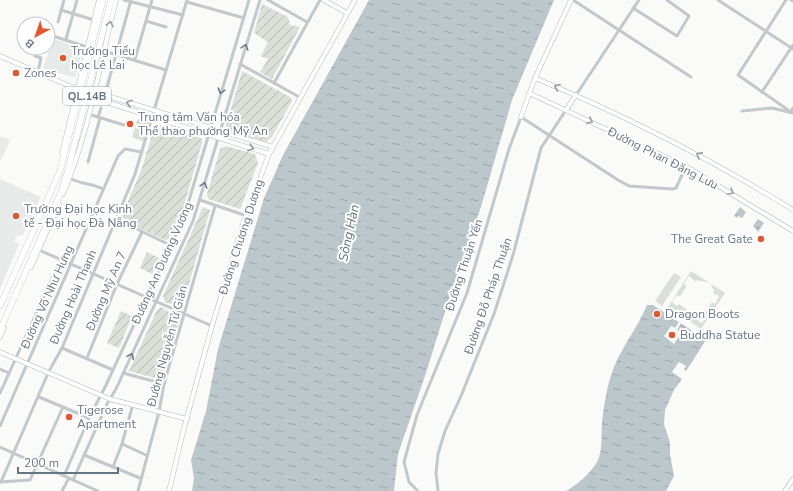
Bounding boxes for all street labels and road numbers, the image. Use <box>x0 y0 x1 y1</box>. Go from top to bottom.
road number: QL.14B <box>63 87 111 105</box>
street label: Đường Phan Đăng Lưu <box>604 123 721 193</box>
street label: Đường Chương Dương <box>214 177 267 298</box>
street label: Đường An Dương Vương <box>127 199 196 327</box>
street label: Đường Thuận Yến <box>441 217 486 314</box>
street label: Đường Đỗ Pháp Thuận <box>460 235 516 358</box>
street label: Đường Võ Như Hưng <box>17 243 77 352</box>
street label: Đường Hoài Thanh <box>45 247 100 348</box>
street label: Đường Mỹ An 7 <box>82 249 130 334</box>
street label: Đường Nguyễn Tử Giản <box>143 284 191 409</box>

